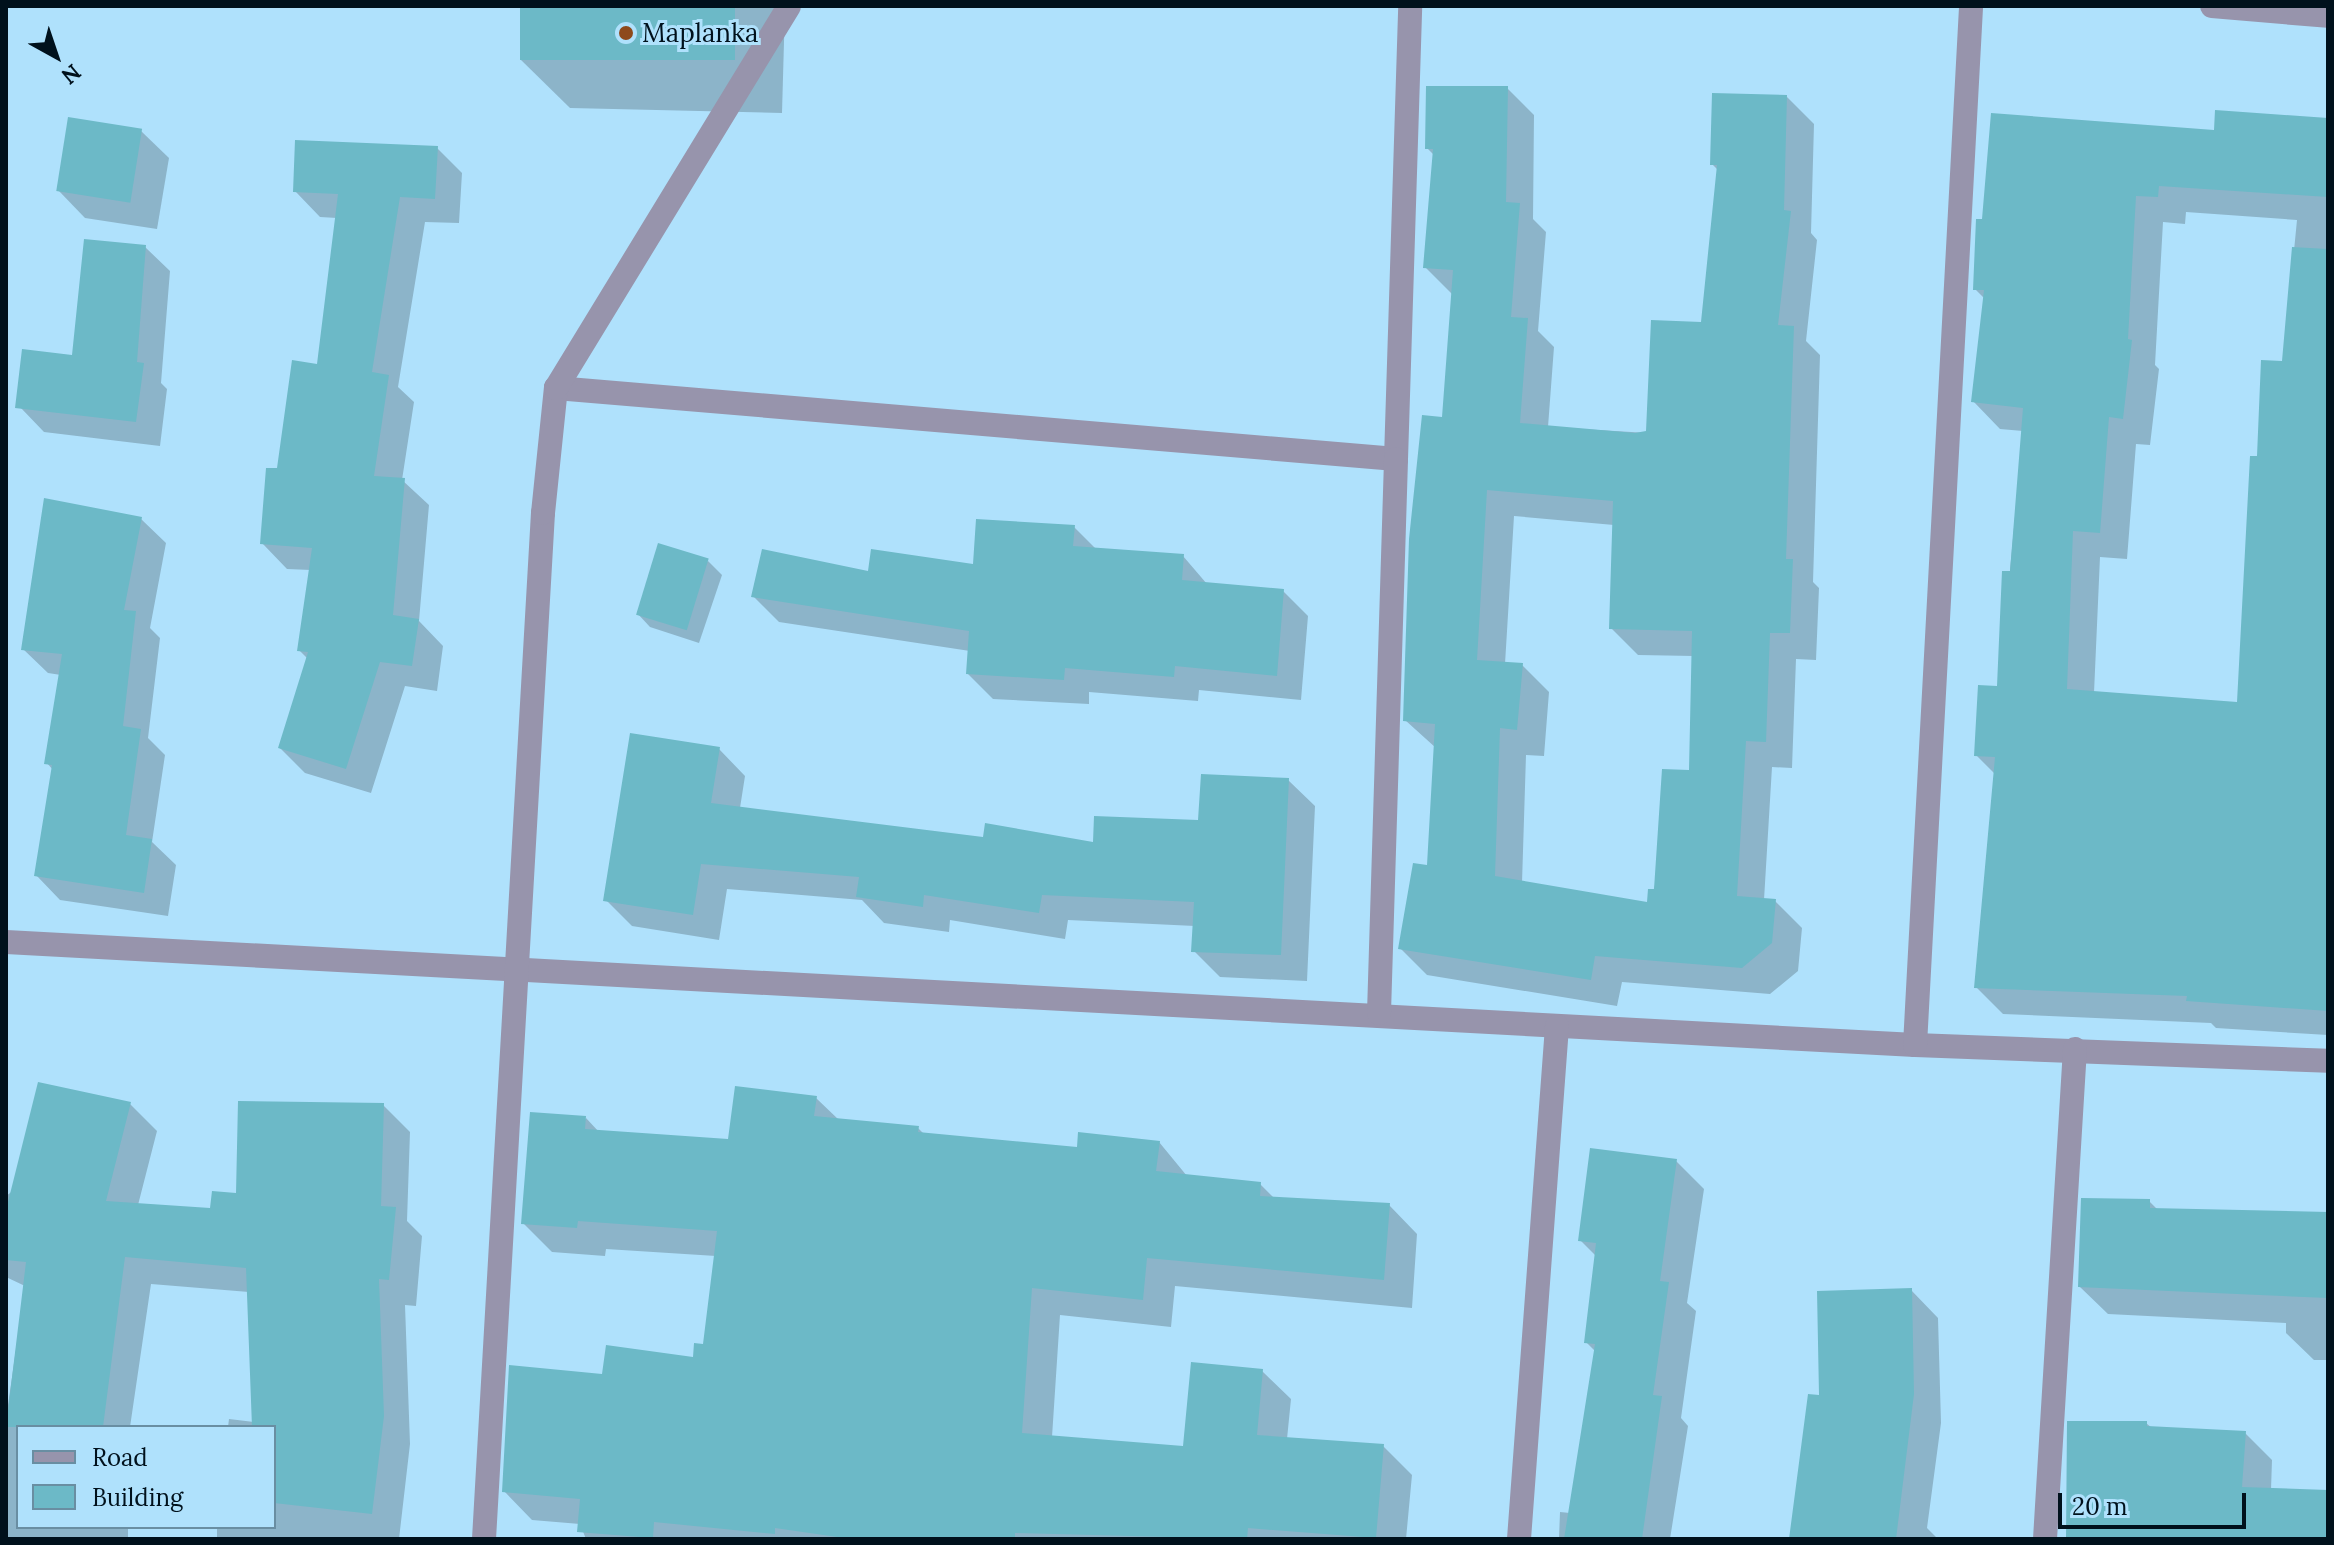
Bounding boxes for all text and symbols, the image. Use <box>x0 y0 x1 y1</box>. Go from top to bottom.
north arrow <box>16 16 96 96</box>
place label: Maplanka <box>642 17 758 49</box>
marker: Maplanka <box>617 24 635 42</box>
text: N <box>56 58 87 91</box>
legend <box>16 1425 276 1529</box>
text: Road <box>92 1442 148 1473</box>
scale bar <box>2062 1477 2250 1527</box>
text: Building <box>92 1482 183 1513</box>
text: 20 m <box>2072 1491 2128 1522</box>

